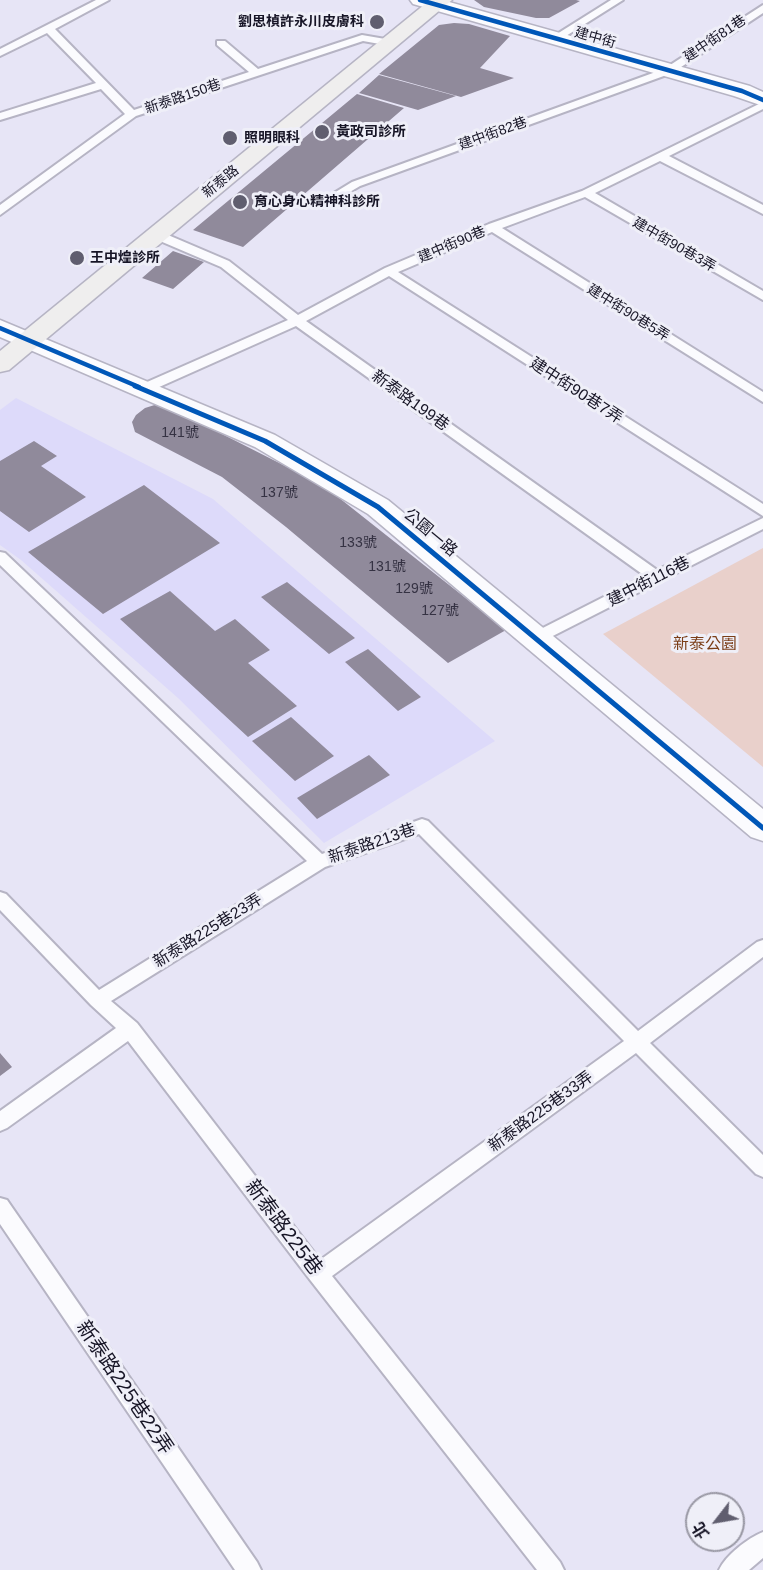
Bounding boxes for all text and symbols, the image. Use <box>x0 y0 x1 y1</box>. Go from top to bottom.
street label: 建中街81巷 <box>681 12 749 66</box>
marker: 劉思楨許永川皮膚科 <box>368 13 386 31</box>
place label: 劉思楨許永川皮膚科 <box>238 14 364 30</box>
street label: 建中街 <box>572 24 618 52</box>
street label: 新泰路150巷 <box>143 76 223 118</box>
street label: 建中街82巷 <box>456 114 530 154</box>
marker: 黃政司診所 <box>313 123 331 141</box>
place label: 黃政司診所 <box>336 124 406 140</box>
marker: 照明眼科 <box>221 129 239 147</box>
place label: 照明眼科 <box>244 130 300 146</box>
street label: 新泰路 <box>199 162 243 202</box>
marker: 育心身心精神科診所 <box>231 193 249 211</box>
place label: 育心身心精神科診所 <box>254 194 380 210</box>
street label: 建中街90巷3弄 <box>629 214 719 276</box>
street label: 建中街90巷 <box>416 223 488 267</box>
marker: 王中煌診所 <box>68 249 86 267</box>
place label: 王中煌診所 <box>90 250 160 266</box>
street label: 建中街90巷5弄 <box>584 281 672 345</box>
street label: 建中街90巷7弄 <box>526 354 626 428</box>
street label: 新泰路199巷 <box>368 367 452 435</box>
house number: 141號 <box>161 425 199 441</box>
house number: 137號 <box>260 485 298 501</box>
street label: 公園一路 <box>399 505 461 561</box>
house number: 133號 <box>339 535 377 551</box>
street label: 建中街116巷 <box>605 553 693 611</box>
house number: 131號 <box>368 559 406 575</box>
house number: 129號 <box>395 581 433 597</box>
house number: 127號 <box>421 603 459 619</box>
park label: 新泰公園 <box>673 635 737 655</box>
street label: 新泰路213巷 <box>326 820 418 868</box>
street label: 新泰路225巷23弄 <box>150 890 266 972</box>
street label: 新泰路225巷33弄 <box>485 1068 597 1156</box>
street label: 新泰路225巷 <box>239 1176 327 1280</box>
street label: 新泰路225巷22弄 <box>71 1317 177 1459</box>
north arrow <box>685 1492 745 1552</box>
text: 北 <box>689 1519 712 1542</box>

